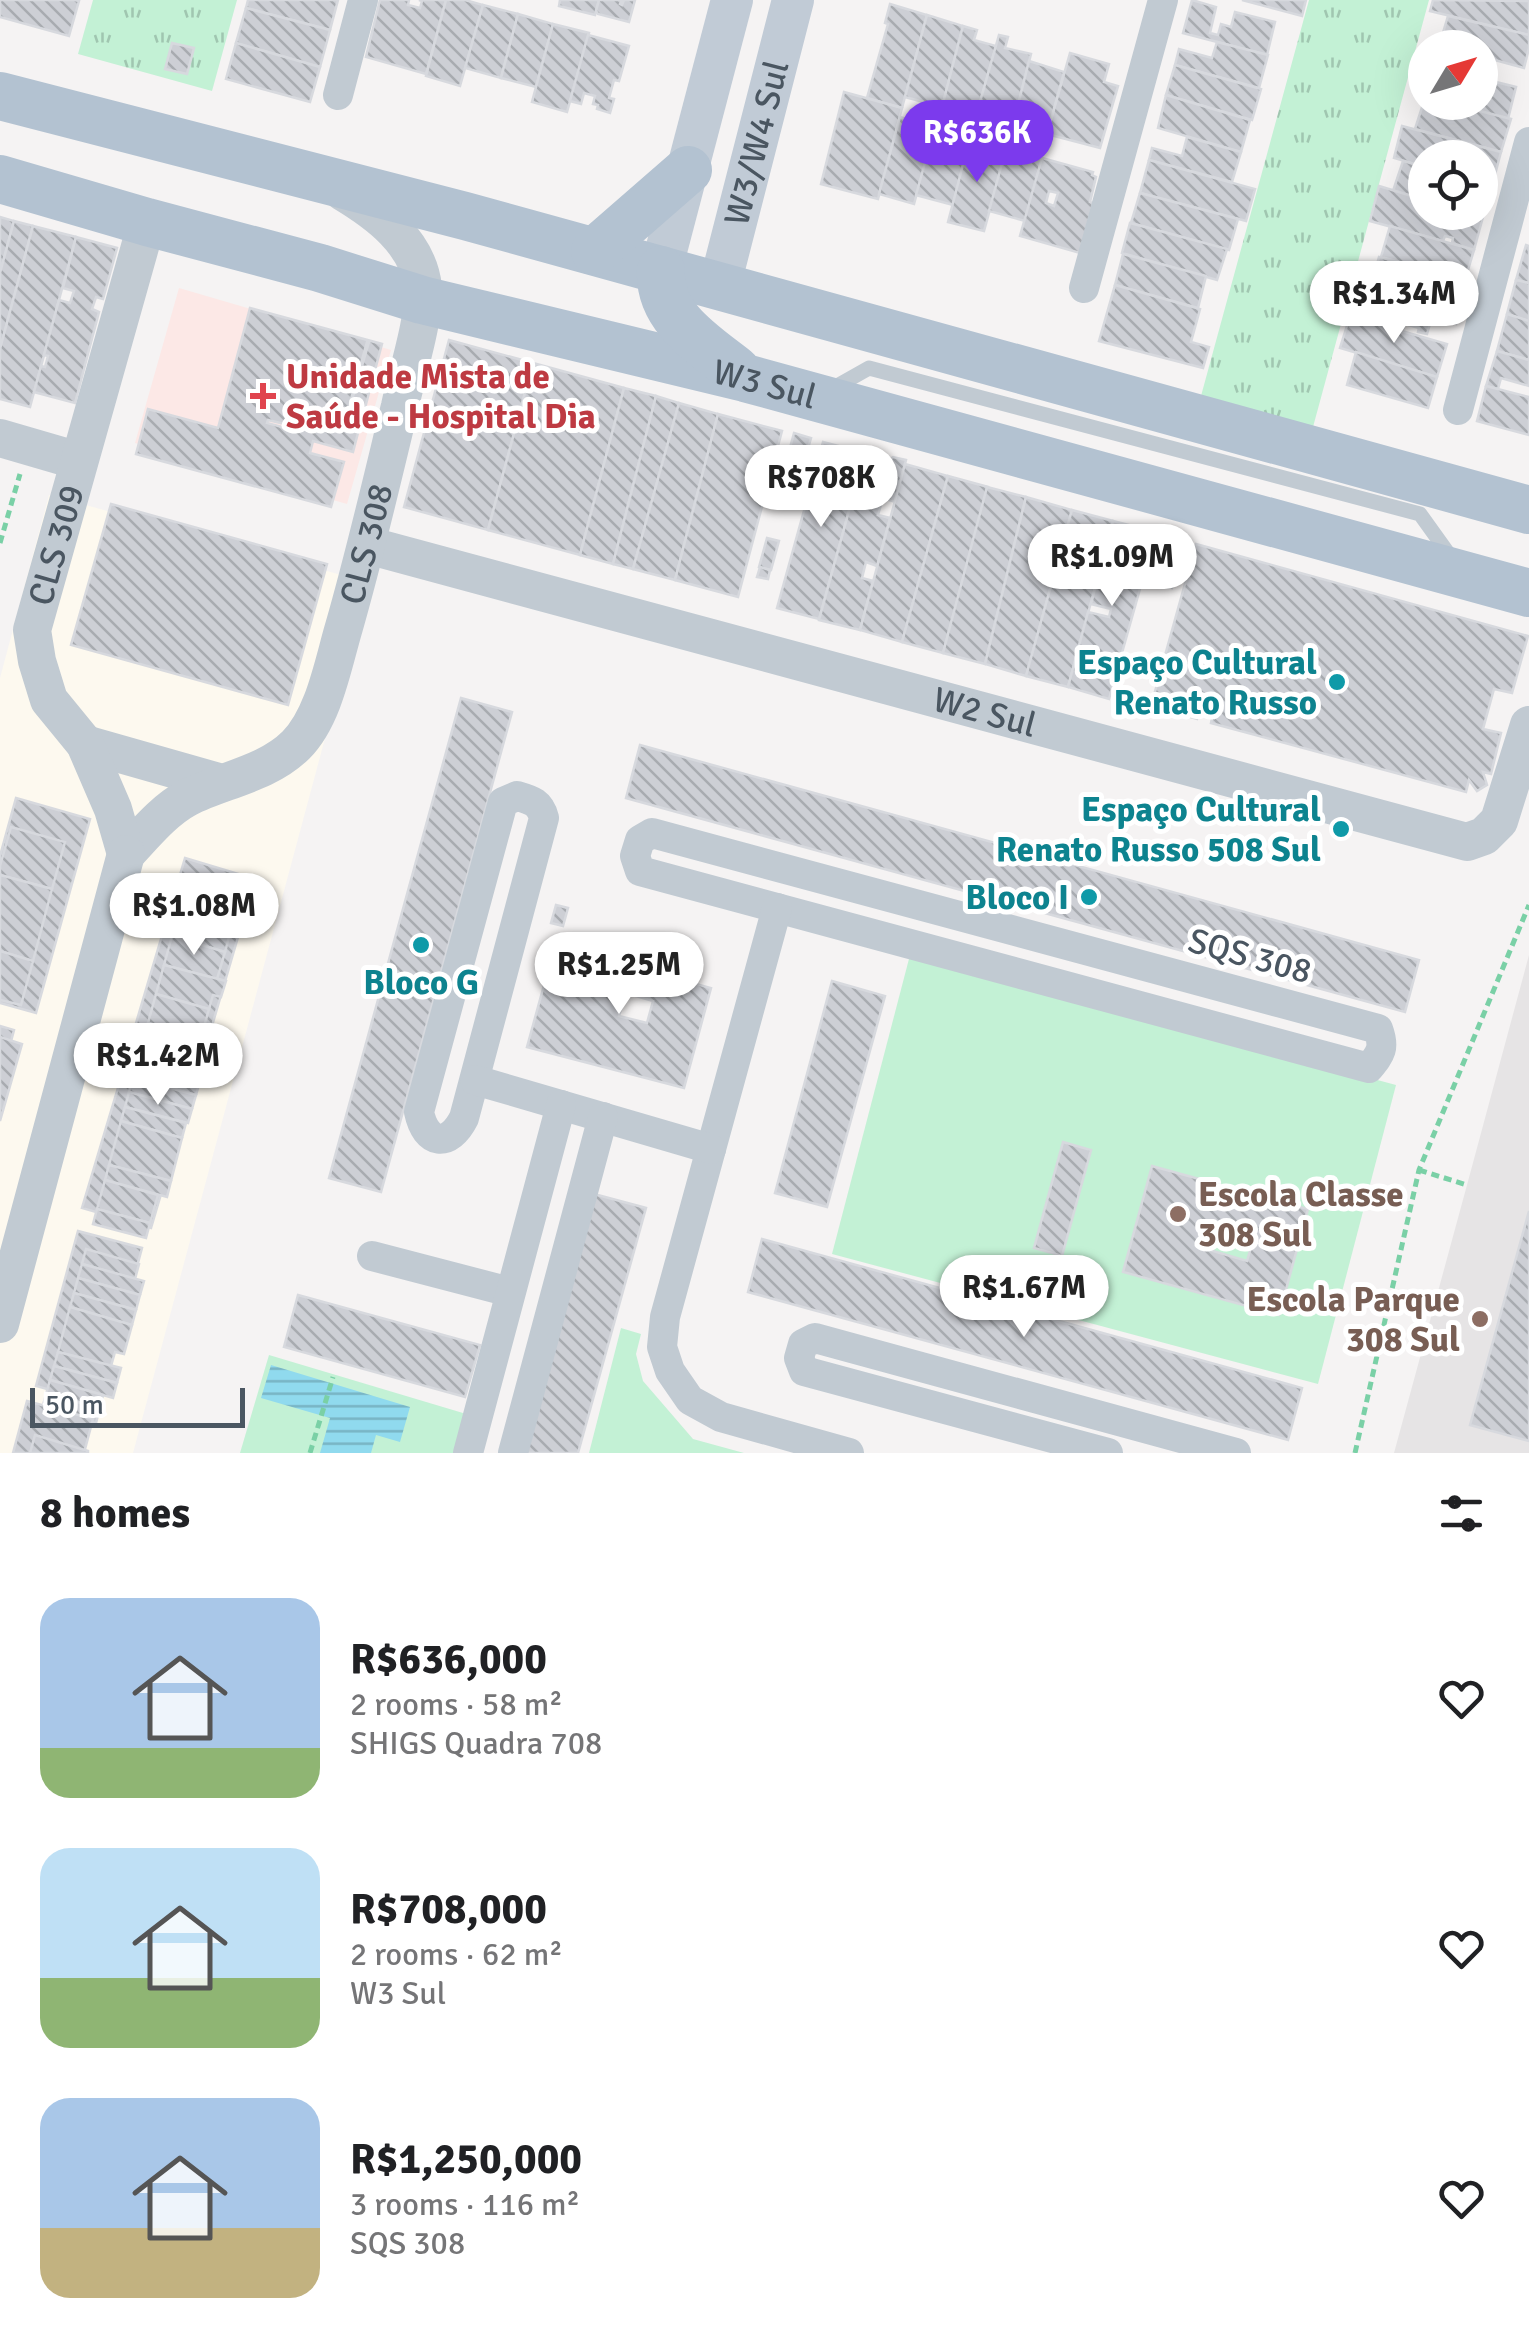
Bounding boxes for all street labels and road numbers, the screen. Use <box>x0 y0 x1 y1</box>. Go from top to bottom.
street label: W3/W4 Sul <box>715 56 798 230</box>
street label: W3 Sul <box>709 350 821 418</box>
street label: CLS 308 <box>330 479 402 609</box>
street label: CLS 309 <box>19 480 93 610</box>
street label: W2 Sul <box>928 677 1041 746</box>
street label: SQS 308 <box>1184 919 1316 993</box>

